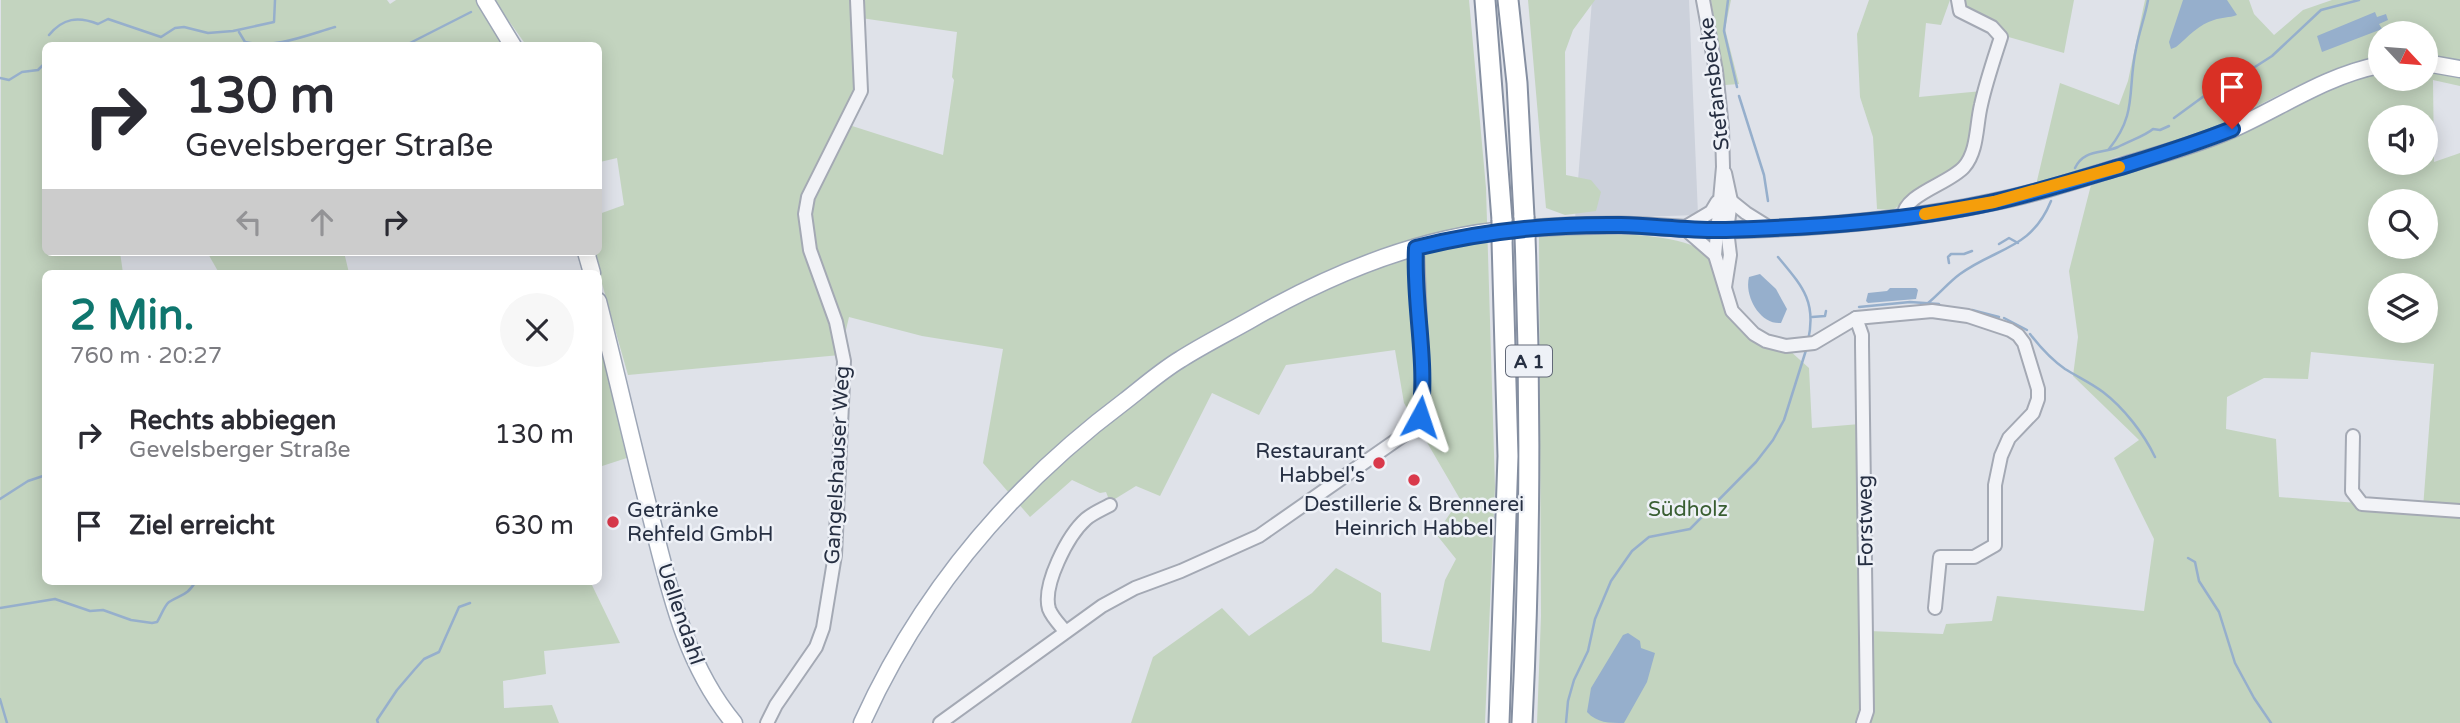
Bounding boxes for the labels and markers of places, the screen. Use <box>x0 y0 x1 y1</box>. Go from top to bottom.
pin <box>2202 57 2262 129</box>
place label: Restaurant Habbel's <box>1255 439 1365 488</box>
marker: Restaurant Habbel's <box>1371 455 1387 471</box>
marker: Destillerie & Brennerei Heinrich Habbel <box>1406 472 1422 488</box>
place label: Destillerie & Brennerei Heinrich Habbel <box>1304 492 1524 541</box>
place label: Getränke Rehfeld GmbH <box>627 498 774 547</box>
marker: Getränke Rehfeld GmbH <box>605 514 621 530</box>

